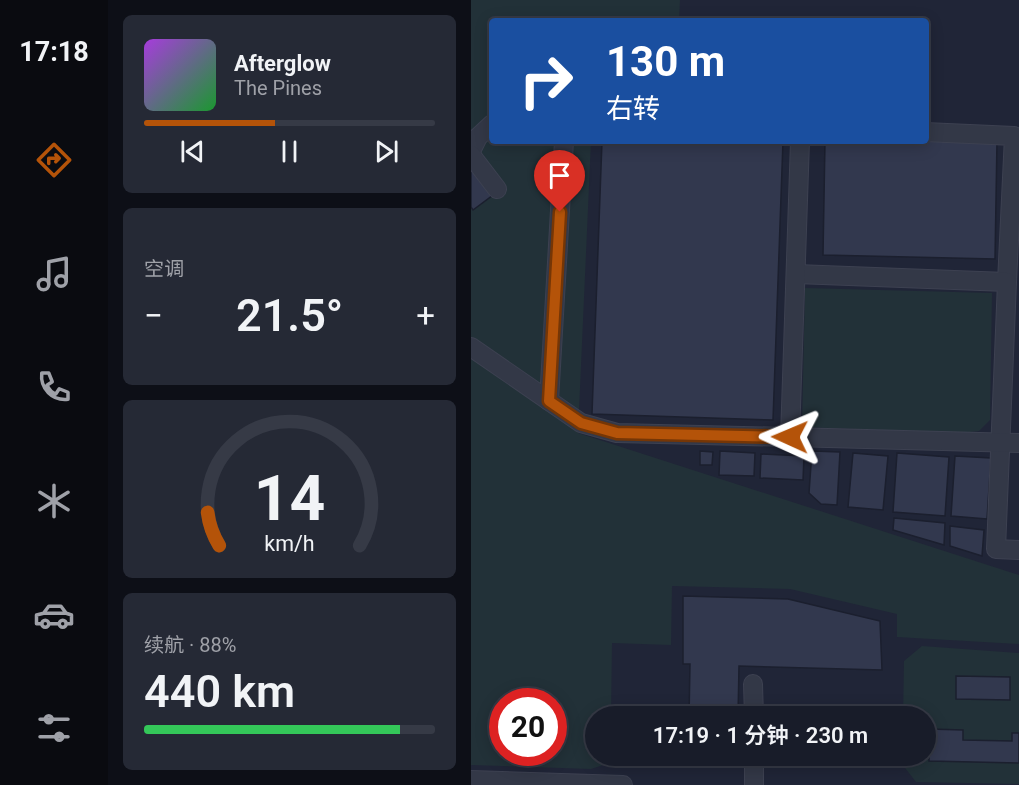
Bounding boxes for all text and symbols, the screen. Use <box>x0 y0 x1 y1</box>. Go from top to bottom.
text: 17:18 <box>19 36 89 68</box>
text: 130 m <box>606 37 725 86</box>
icon: right <box>507 42 585 120</box>
text: Afterglow <box>234 51 331 76</box>
text: The Pines <box>234 76 322 100</box>
text: 右转 <box>606 93 660 125</box>
icon: previous <box>176 135 209 168</box>
icon: pause <box>273 135 306 168</box>
icon: next <box>370 135 403 168</box>
icon: directions <box>33 139 75 181</box>
pin <box>534 150 585 212</box>
icon: arrive <box>543 159 576 192</box>
icon: music <box>33 253 75 295</box>
text: 空调 <box>144 257 184 281</box>
text: 21.5° <box>236 289 343 342</box>
text: − <box>144 296 163 335</box>
text: + <box>416 296 435 335</box>
icon: phone <box>33 366 75 408</box>
position arrow <box>758 405 822 469</box>
text: 14 <box>254 462 325 535</box>
icon: climate <box>33 480 75 522</box>
text: km/h <box>264 531 315 556</box>
icon: car <box>33 594 75 636</box>
text: 续航 · 88% <box>144 633 236 657</box>
text: 440 km <box>144 665 295 718</box>
speed limit sign: 20 <box>489 688 567 766</box>
icon: filters <box>33 707 75 749</box>
text: 17:19 · 1 分钟 · 230 m <box>653 723 868 748</box>

